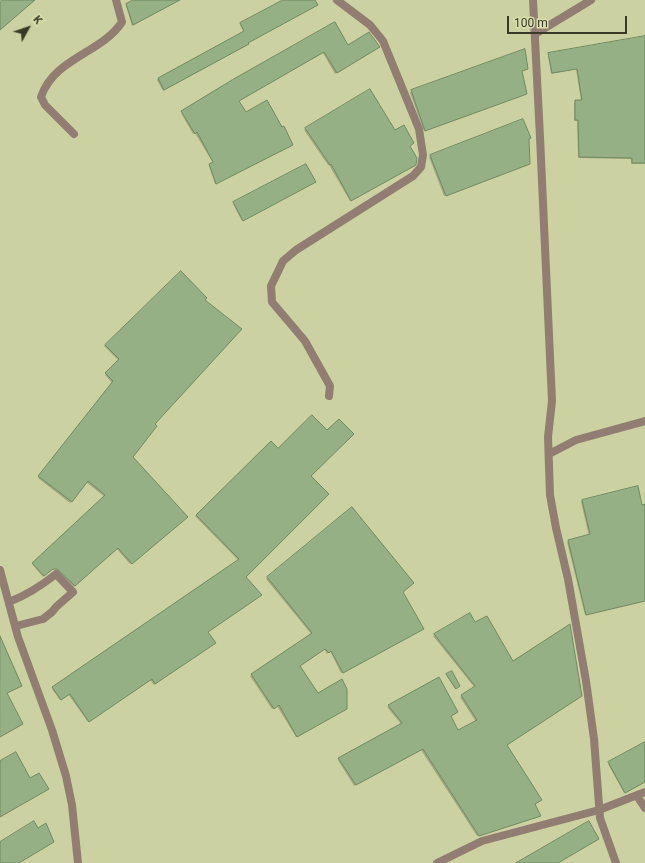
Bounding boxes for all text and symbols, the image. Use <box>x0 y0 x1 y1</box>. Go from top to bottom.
north arrow <box>8 8 48 48</box>
scale bar <box>509 8 629 34</box>
text: K <box>30 13 45 27</box>
text: 100 m <box>514 16 548 30</box>

